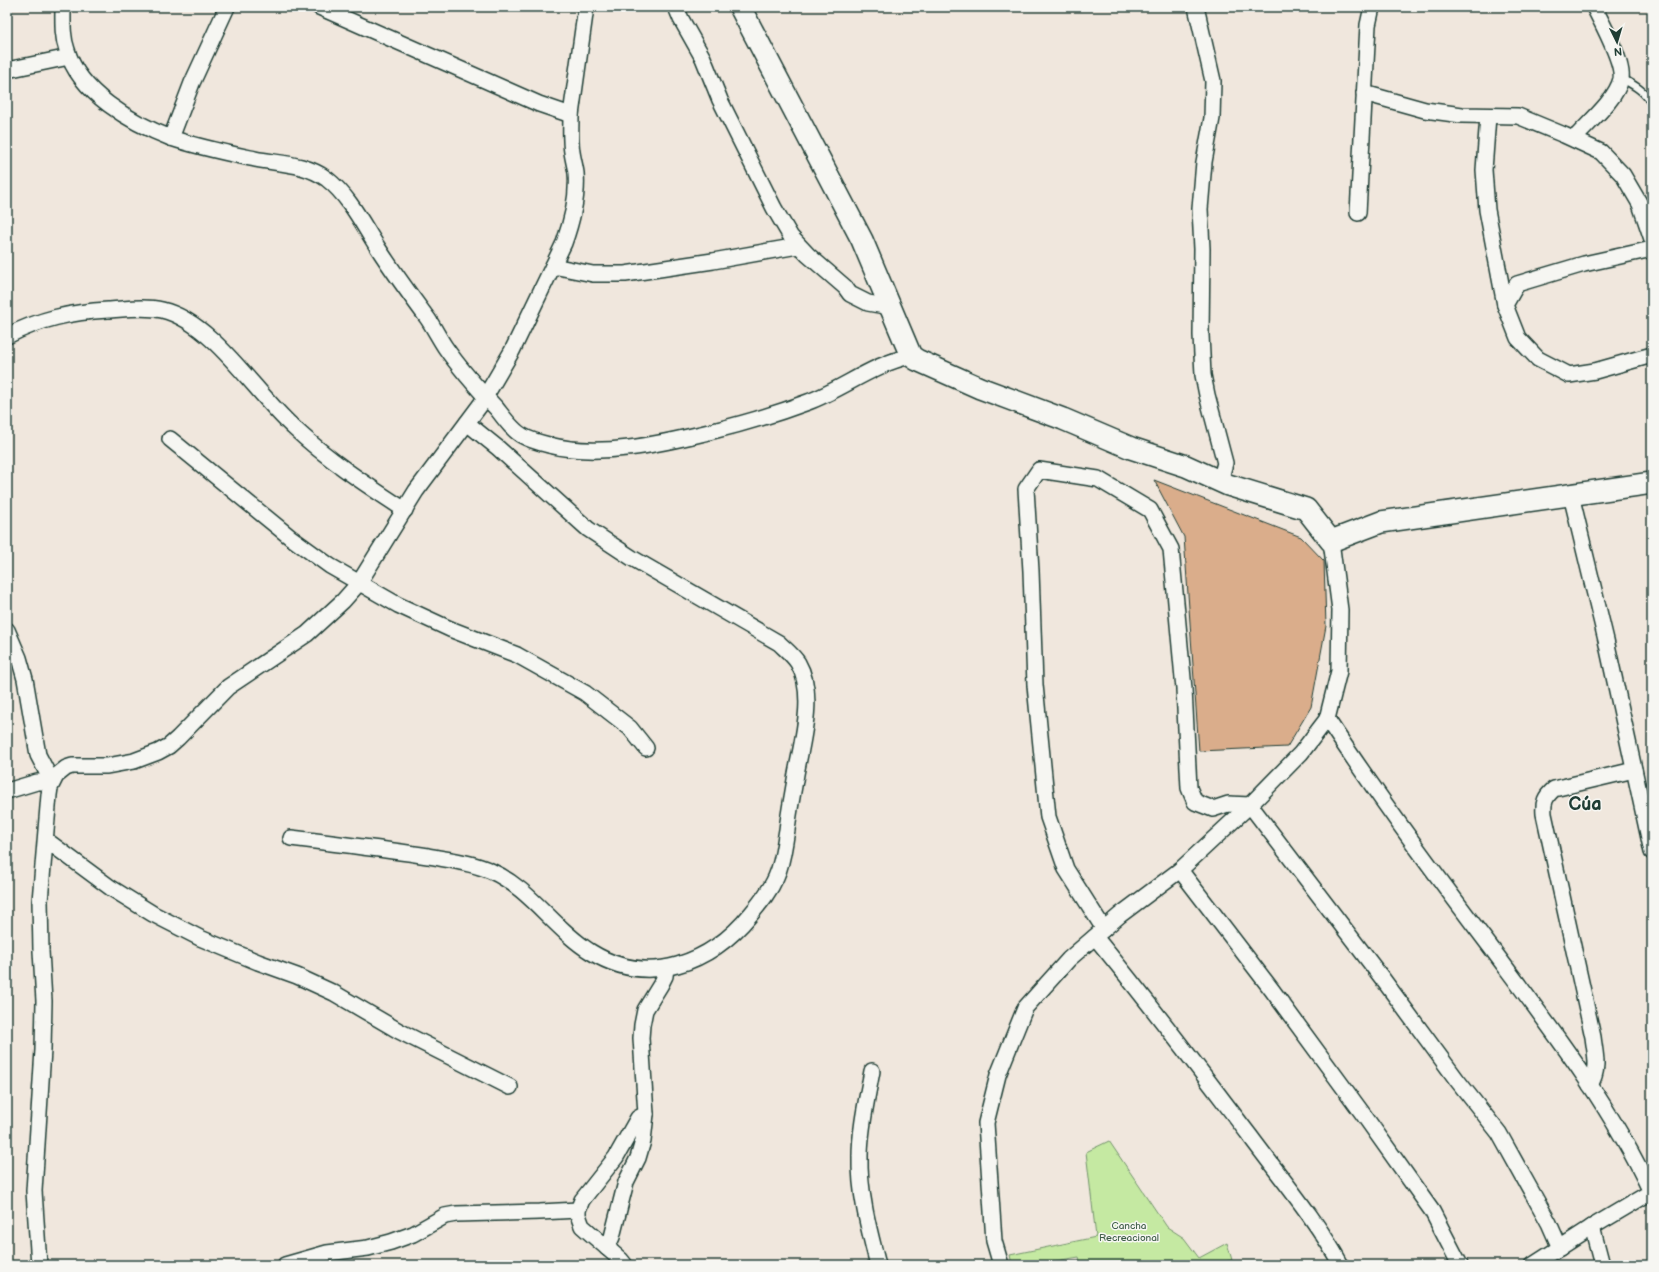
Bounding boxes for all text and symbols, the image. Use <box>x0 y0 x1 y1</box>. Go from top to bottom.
north arrow <box>1597 22 1637 62</box>
text: N <box>1613 45 1623 58</box>
district label: Cúa <box>1568 794 1602 815</box>
park label: Cancha Recreacional <box>1099 1220 1159 1244</box>

